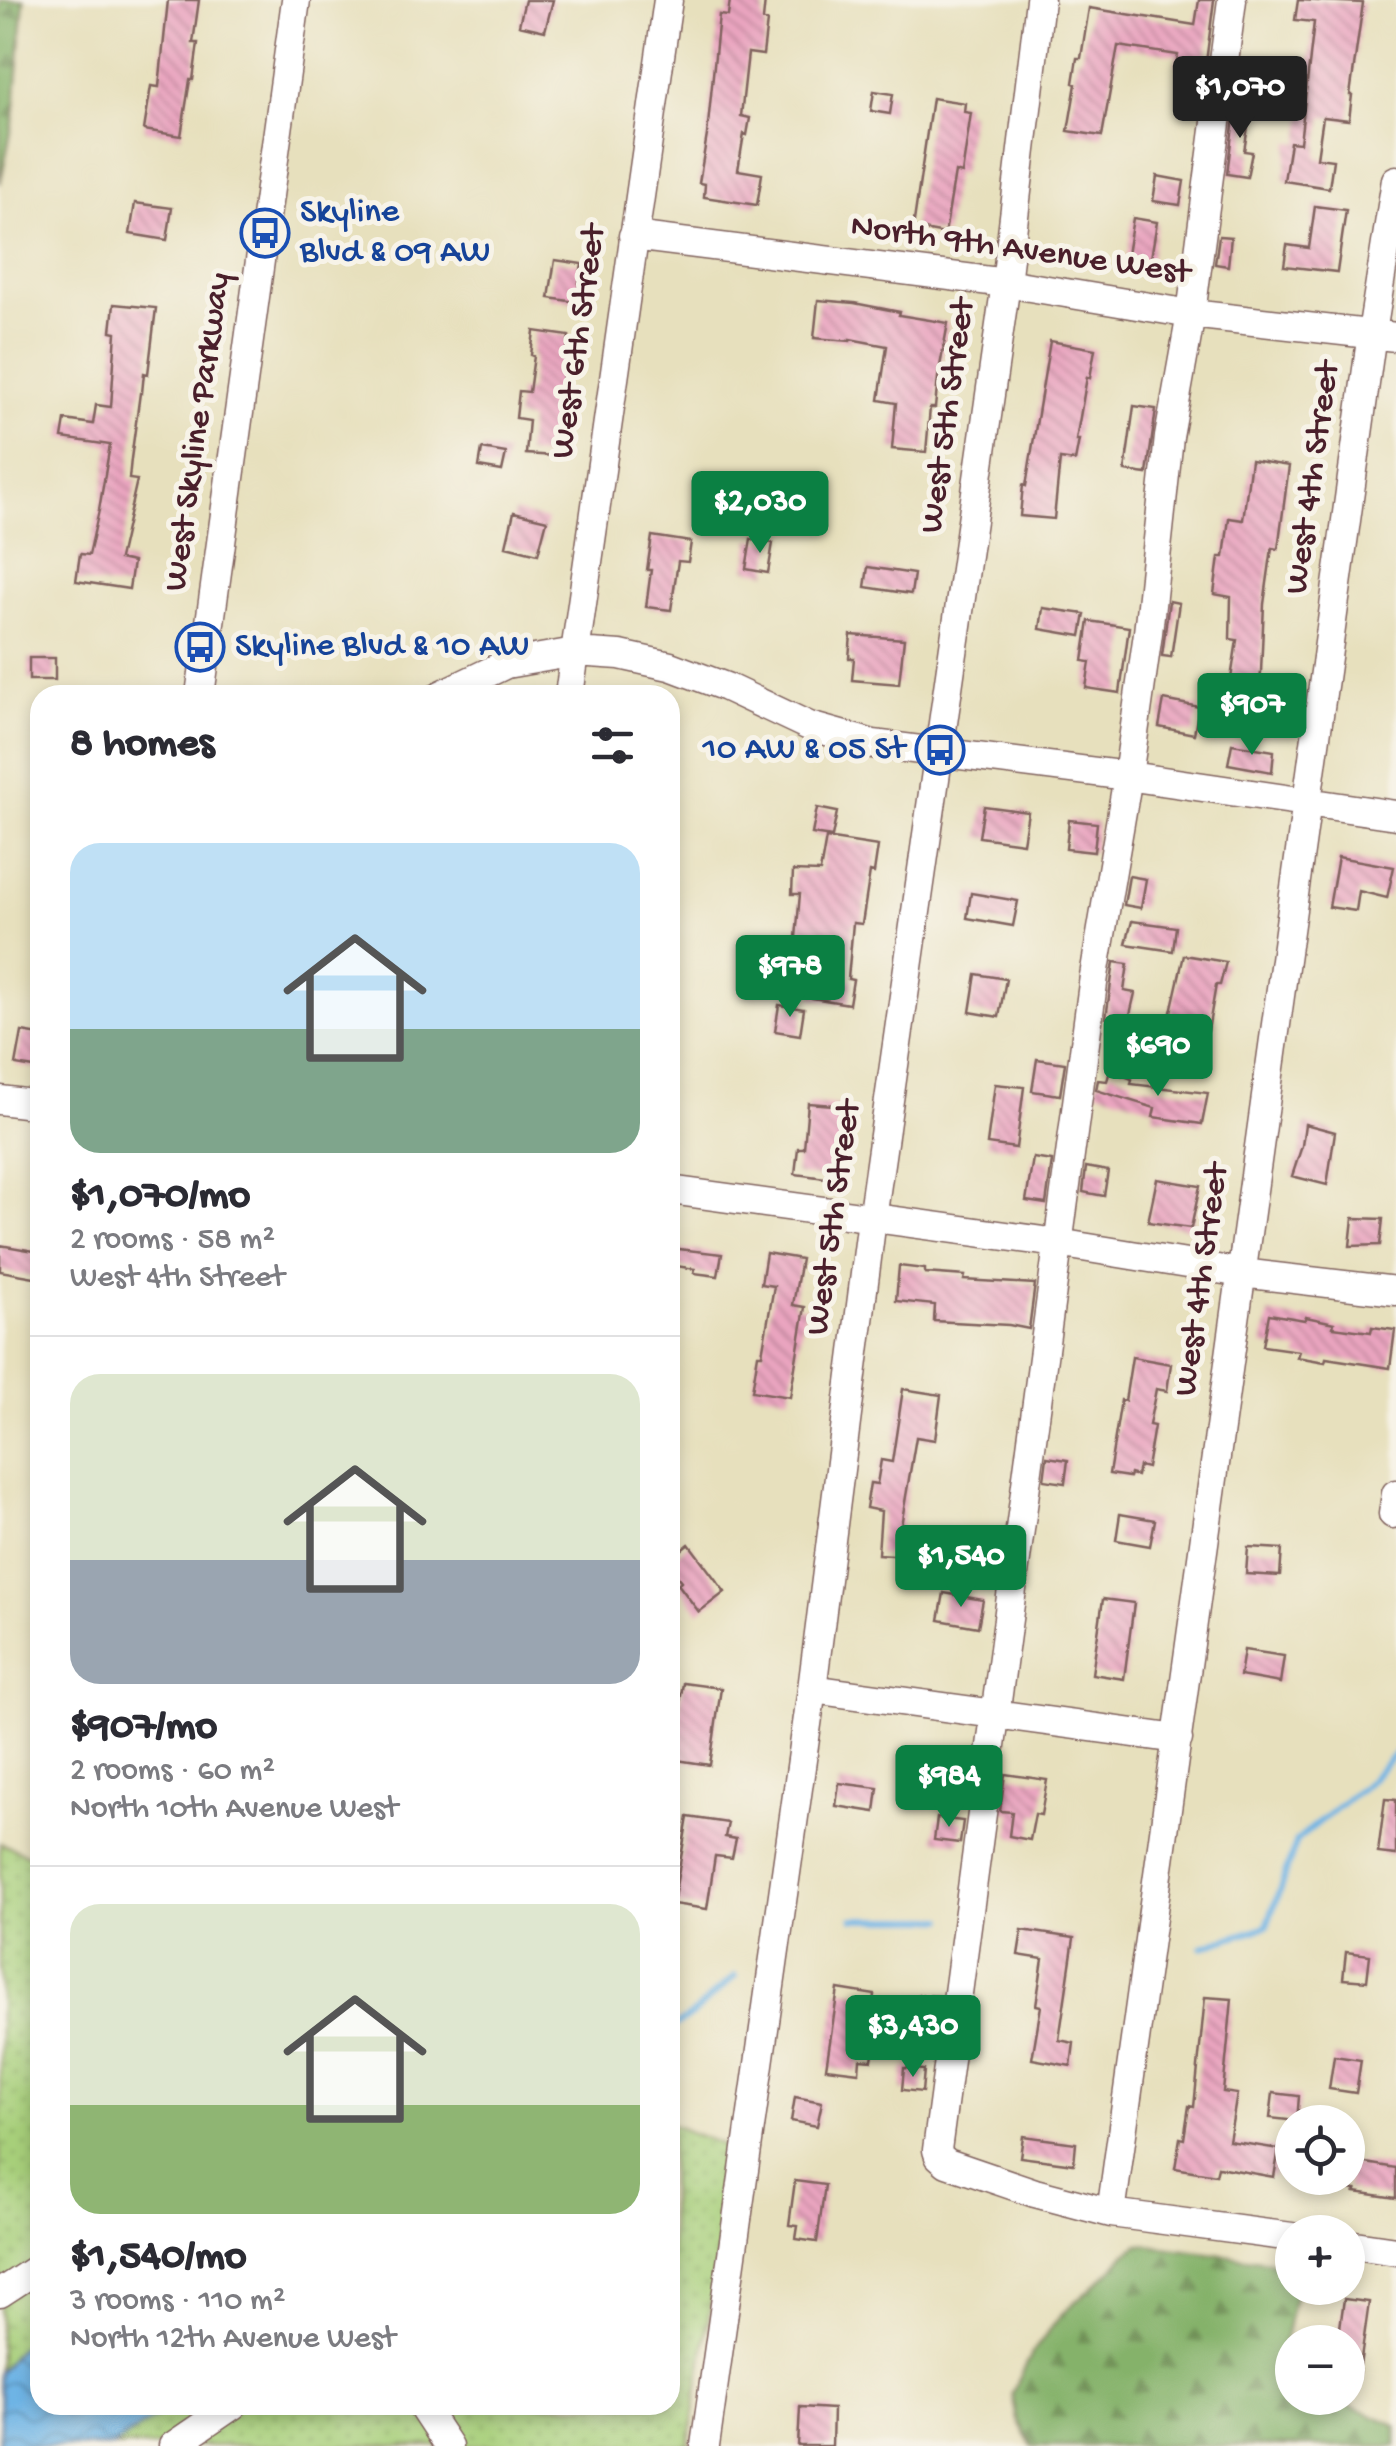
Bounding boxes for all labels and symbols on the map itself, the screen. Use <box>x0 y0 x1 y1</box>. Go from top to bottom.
pin: $1,070 <box>1159 56 1321 141</box>
place label: Skyline Blvd & 09 AW <box>299 193 490 274</box>
bus stop icon: Skyline Blvd & 09 AW <box>239 207 291 259</box>
street label: North 9th Avenue West <box>848 207 1195 295</box>
street label: West 6th Street <box>543 220 617 462</box>
street label: West Skyline Parkway <box>156 270 242 594</box>
street label: West 5th Street <box>912 293 986 536</box>
street label: West 4th Street <box>1277 356 1351 597</box>
pin: $2,030 <box>679 471 841 556</box>
bus stop icon: Skyline Blvd & 10 AW <box>174 621 226 673</box>
place label: Skyline Blvd & 10 AW <box>235 627 529 668</box>
pin: $907 <box>1193 673 1311 758</box>
bus stop icon: 10 AW & 05 St <box>914 724 966 776</box>
place label: 10 AW & 05 St <box>702 730 908 771</box>
pin: $978 <box>731 935 849 1020</box>
pin: $690 <box>1099 1014 1217 1099</box>
street label: West 5th Street <box>798 1095 872 1338</box>
street label: West 4th Street <box>1166 1158 1240 1399</box>
pin: $1,540 <box>880 1525 1042 1610</box>
pin: $984 <box>890 1745 1008 1830</box>
pin: $3,430 <box>832 1995 994 2080</box>

